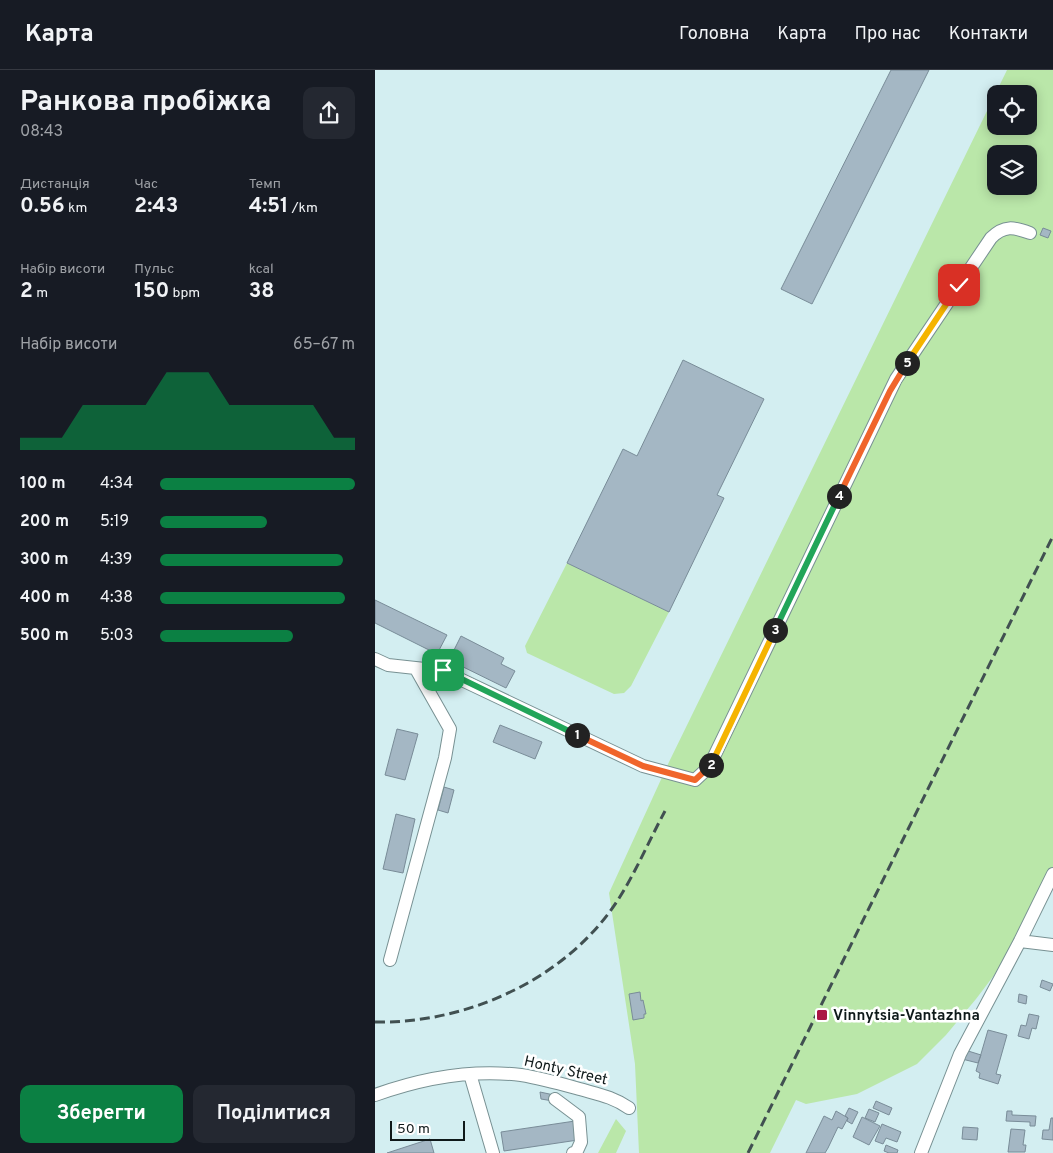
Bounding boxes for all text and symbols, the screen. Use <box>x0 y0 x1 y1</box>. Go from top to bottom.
text: Карта <box>25 20 94 50</box>
text: Головна <box>679 23 749 46</box>
text: Карта <box>777 23 827 46</box>
text: Про нас <box>855 23 921 46</box>
text: Контакти <box>949 23 1028 46</box>
text: Ранкова пробіжка <box>20 85 271 121</box>
map controls <box>987 85 1037 195</box>
button: locate <box>987 85 1037 135</box>
button: share <box>303 87 355 139</box>
text: 08:43 <box>20 122 63 142</box>
button: layers <box>987 145 1037 195</box>
text: Дистанція <box>20 176 90 193</box>
text: Час <box>134 176 158 193</box>
text: Темп <box>249 176 281 193</box>
text: 0.56 <box>20 193 65 220</box>
text: 2:43 <box>134 193 178 220</box>
text: 4:51 <box>249 193 288 220</box>
text: km <box>65 200 87 217</box>
text: /km <box>288 200 318 217</box>
text: Набір висоти <box>20 261 105 278</box>
text: Пульс <box>134 261 174 278</box>
text: kcal <box>249 261 274 278</box>
pin <box>938 264 980 306</box>
icon: check <box>945 271 973 299</box>
text: 2 <box>20 278 33 305</box>
text: 150 <box>134 278 169 305</box>
text: 38 <box>249 278 274 305</box>
text: m <box>33 285 48 302</box>
text: bpm <box>169 285 200 302</box>
text: Набір висоти <box>20 335 117 355</box>
text: 65–67 m <box>293 335 355 355</box>
pin: 5 <box>895 350 919 376</box>
text: 5 <box>903 355 912 372</box>
text: 100 m <box>20 474 66 494</box>
text: 4:34 <box>100 474 133 494</box>
pin: 4 <box>827 484 851 508</box>
text: 4 <box>835 488 844 505</box>
text: 200 m <box>20 512 69 532</box>
text: 5:19 <box>100 512 129 532</box>
text: 300 m <box>20 550 68 570</box>
text: 4:39 <box>100 550 132 570</box>
text: 400 m <box>20 588 69 608</box>
text: 4:38 <box>100 588 133 608</box>
pin: 3 <box>763 618 787 642</box>
text: 3 <box>771 622 780 639</box>
text: 500 m <box>20 626 69 646</box>
text: 5:03 <box>100 626 133 646</box>
pin <box>422 649 464 691</box>
icon: arrive <box>429 656 457 684</box>
pin: 1 <box>565 722 589 748</box>
text: 1 <box>575 727 580 744</box>
pin: 2 <box>699 752 723 778</box>
text: 2 <box>707 757 716 774</box>
place label: Vinnytsia-Vantazhna <box>833 1007 980 1026</box>
marker: Vinnytsia-Vantazhna <box>815 1008 829 1022</box>
street label: Honty Street <box>522 1053 609 1090</box>
button: Зберегти <box>20 1085 183 1143</box>
button: Поділитися <box>193 1085 355 1143</box>
scale bar <box>390 1118 465 1141</box>
text: 50 m <box>397 1121 430 1138</box>

